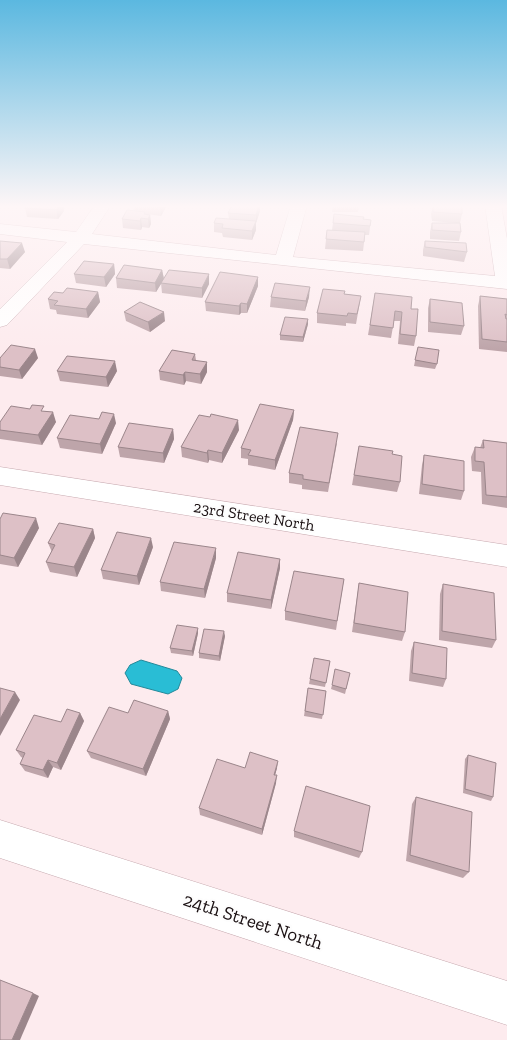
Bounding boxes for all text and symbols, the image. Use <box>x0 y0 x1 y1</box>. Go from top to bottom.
street label: 23rd Street North <box>192 497 316 535</box>
street label: 24th Street North <box>180 888 326 954</box>

